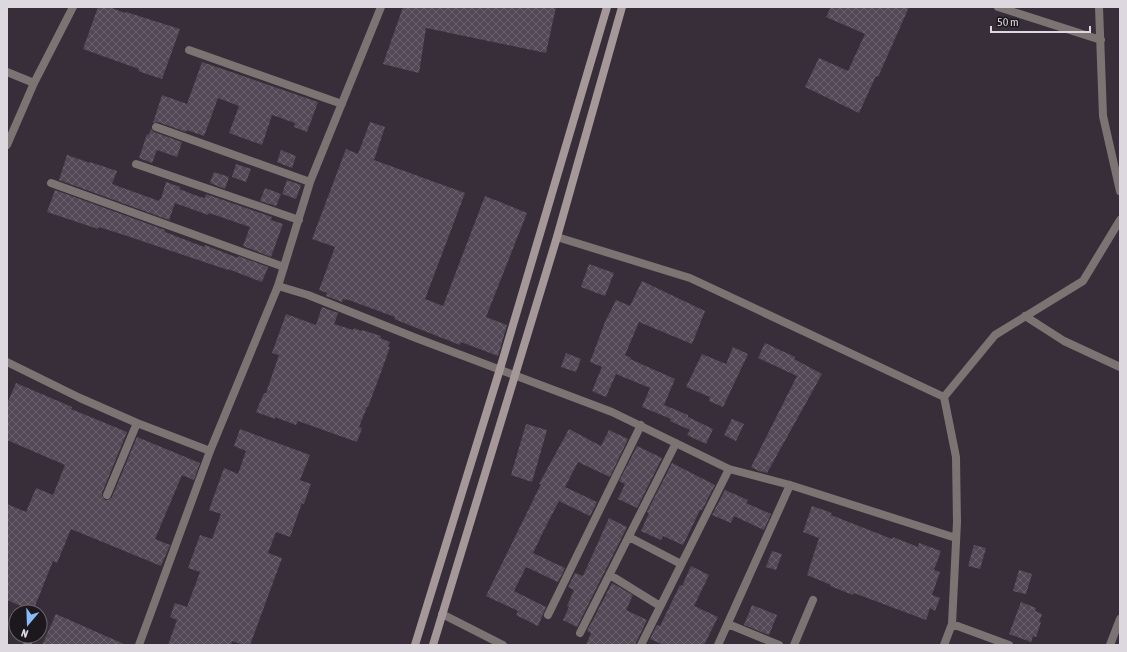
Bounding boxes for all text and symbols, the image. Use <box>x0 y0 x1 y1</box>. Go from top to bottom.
scale bar <box>991 8 1090 34</box>
text: 50 m <box>997 15 1019 29</box>
north arrow <box>8 604 48 644</box>
text: N <box>20 627 30 640</box>

